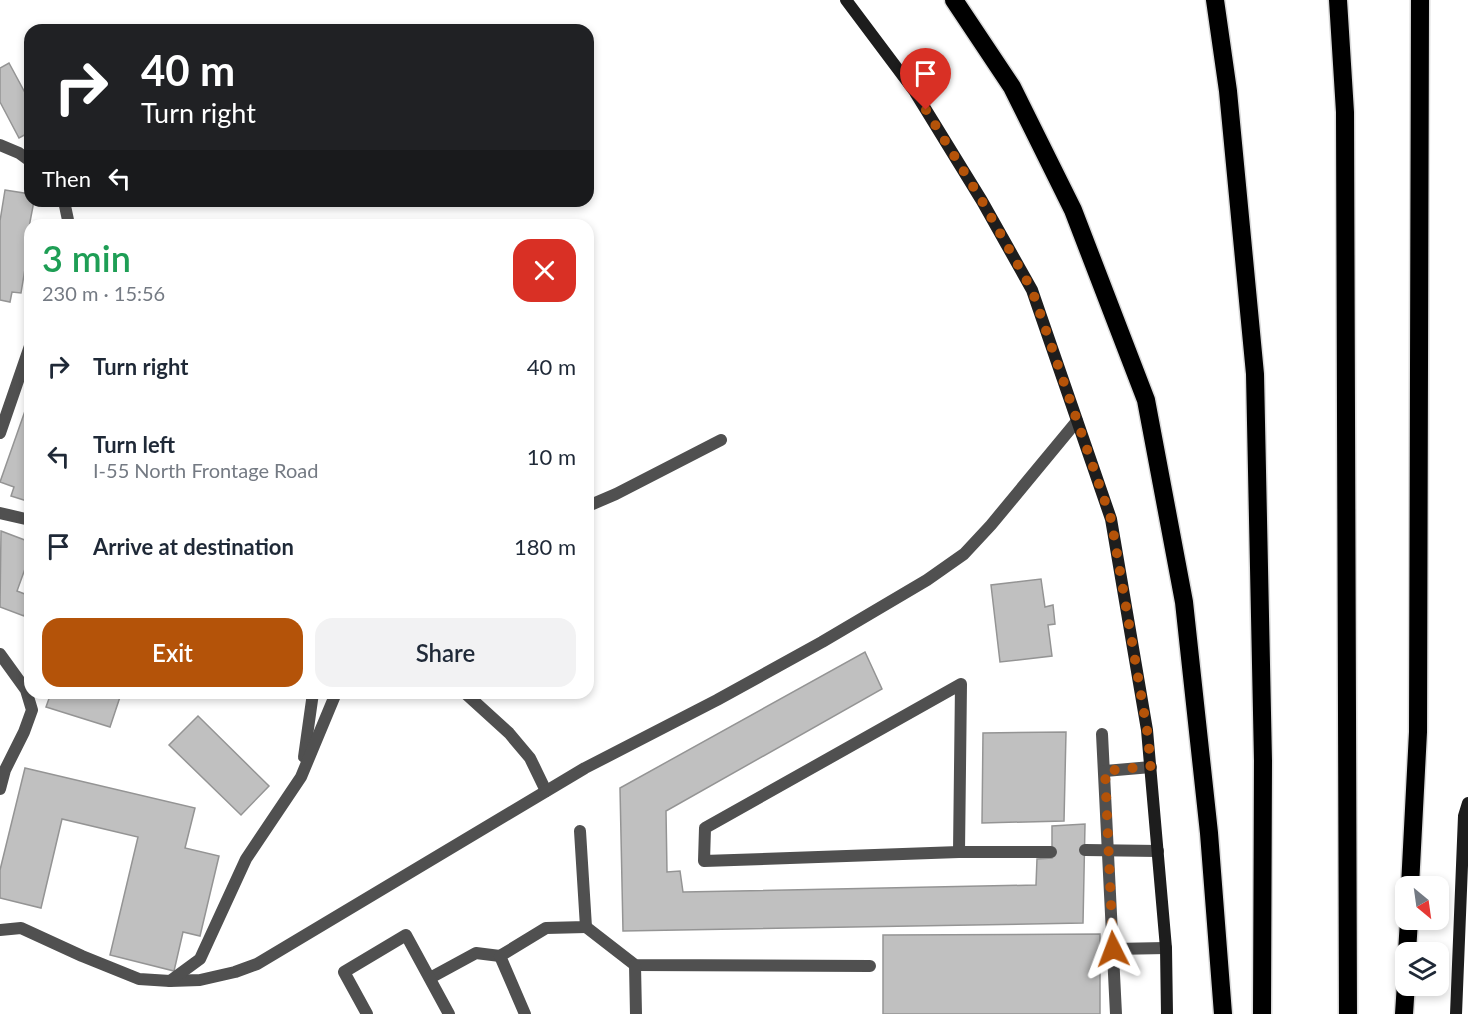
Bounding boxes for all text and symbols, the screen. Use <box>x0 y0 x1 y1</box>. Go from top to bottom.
text: 40 m <box>141 45 235 95</box>
icon: right <box>42 48 120 126</box>
pin <box>900 48 951 110</box>
icon: arrive <box>909 57 942 90</box>
text: Turn right <box>141 96 256 129</box>
icon: left <box>103 162 136 195</box>
text: Then <box>42 165 91 192</box>
text: 3 min <box>42 236 131 280</box>
button: close <box>513 239 576 302</box>
text: 230 m · 15:56 <box>42 281 165 305</box>
icon: right <box>42 350 75 383</box>
text: Turn right <box>93 353 188 380</box>
text: 40 m <box>527 353 576 380</box>
text: Turn left <box>93 431 175 458</box>
icon: left <box>42 440 75 473</box>
text: 10 m <box>527 443 576 470</box>
text: I-55 North Frontage Road <box>93 458 318 482</box>
icon: arrive <box>42 530 75 563</box>
text: Arrive at destination <box>93 533 294 560</box>
text: 180 m <box>514 533 576 560</box>
button: Exit <box>42 618 303 687</box>
button: Share <box>315 618 576 687</box>
north arrow <box>1395 876 1449 930</box>
map controls <box>1395 876 1449 996</box>
position arrow <box>1081 917 1145 981</box>
button: layers <box>1395 942 1449 996</box>

